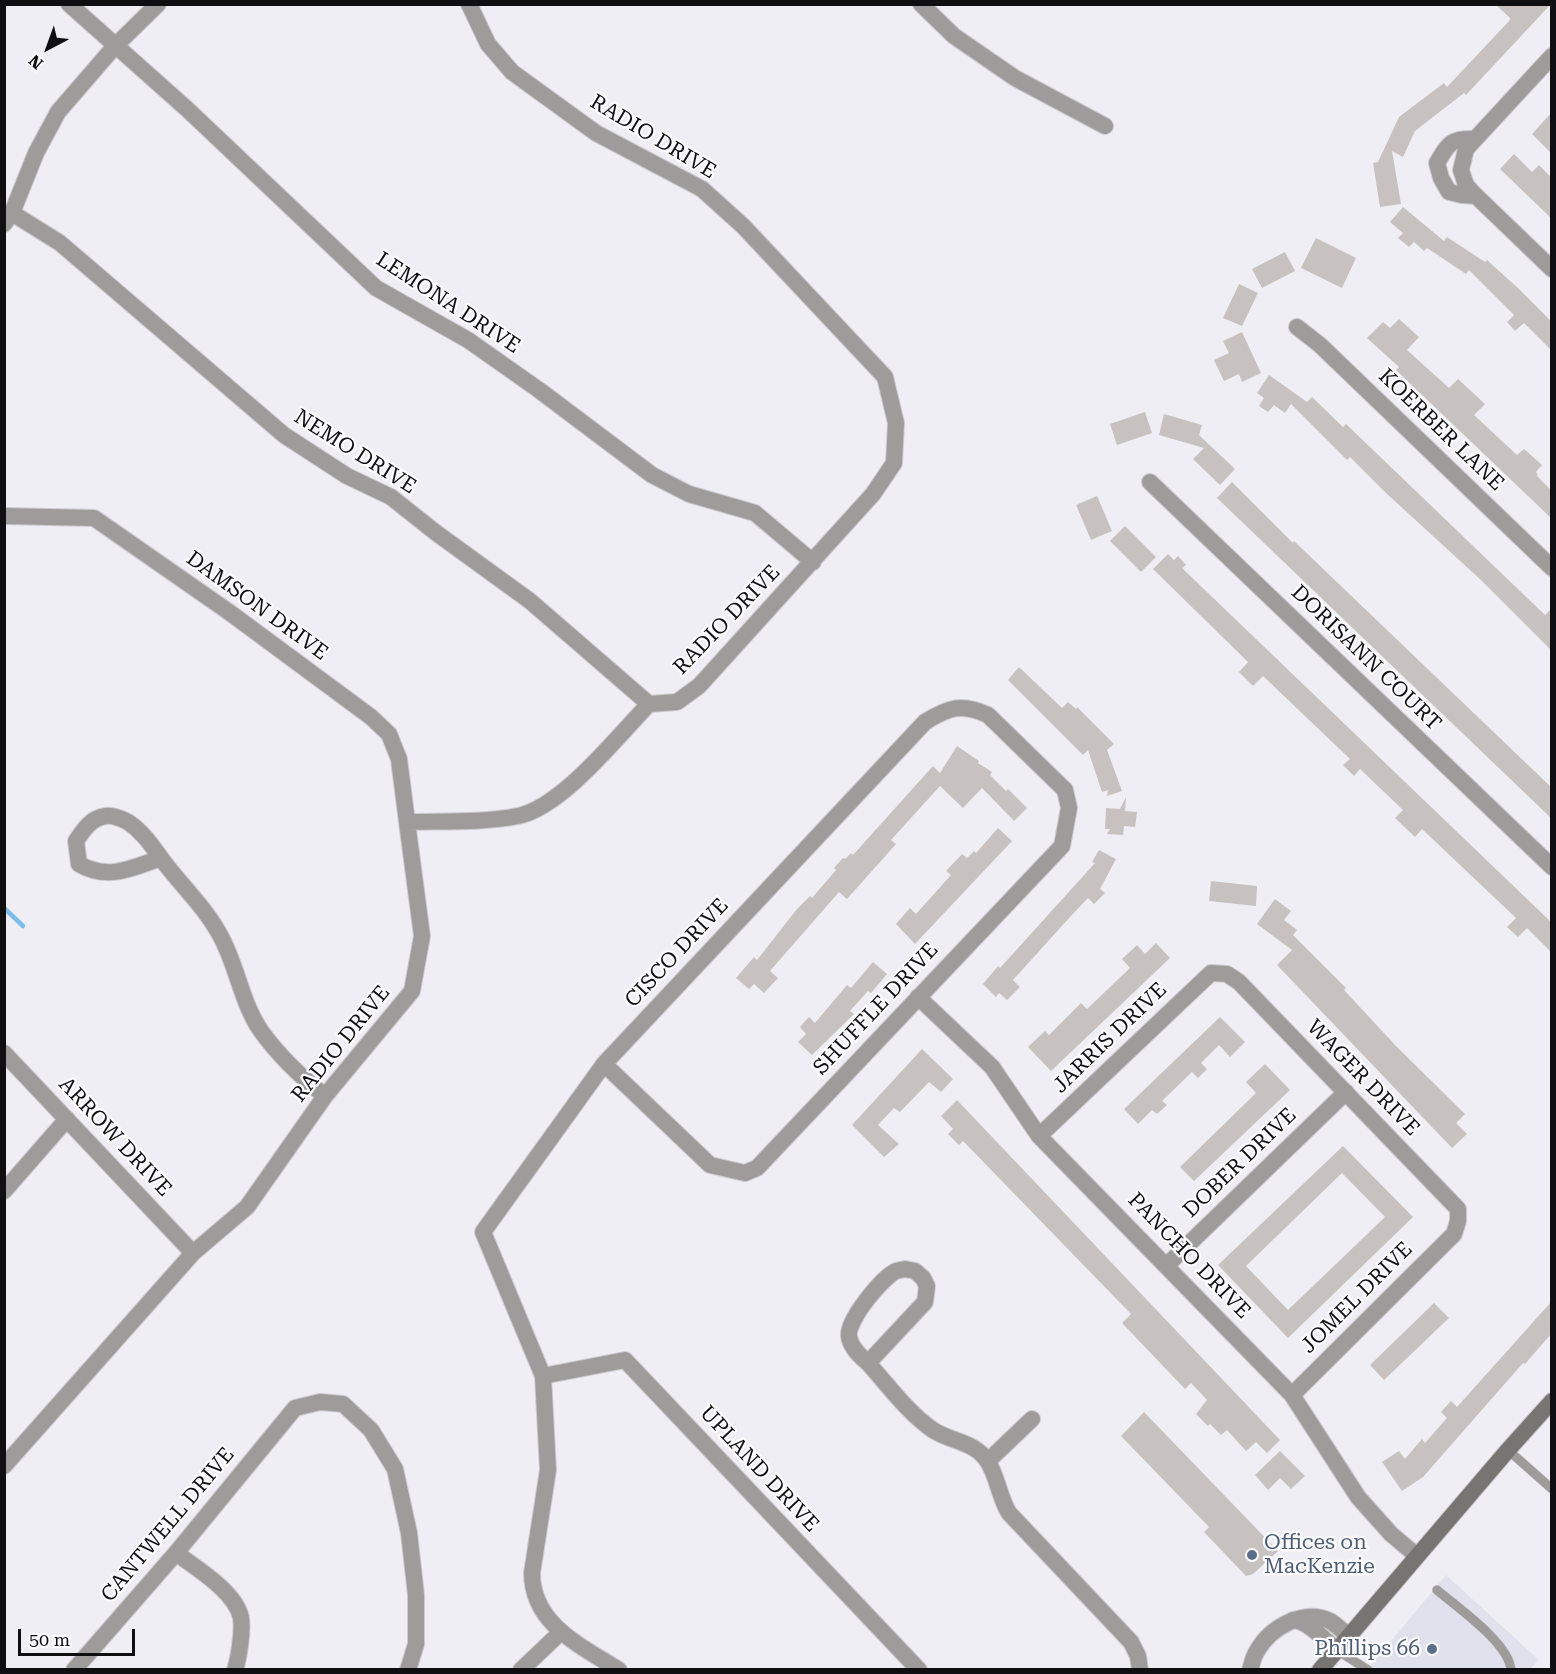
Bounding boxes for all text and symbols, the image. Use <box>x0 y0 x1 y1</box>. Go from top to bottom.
north arrow <box>18 18 78 78</box>
text: N <box>25 51 47 73</box>
street label: RADIO DRIVE <box>585 90 721 184</box>
street label: LEMONA DRIVE <box>371 247 525 359</box>
street label: KOERBER LANE <box>1373 364 1509 496</box>
street label: NEMO DRIVE <box>289 404 421 500</box>
street label: DAMSON DRIVE <box>181 546 333 666</box>
street label: RADIO DRIVE <box>668 560 786 680</box>
street label: DORISANN COURT <box>1286 580 1446 736</box>
street label: CISCO DRIVE <box>620 893 734 1013</box>
street label: SHUFFLE DRIVE <box>808 938 944 1080</box>
street label: JARRIS DRIVE <box>1048 977 1172 1099</box>
street label: RADIO DRIVE <box>286 981 396 1107</box>
street label: WAGER DRIVE <box>1301 1015 1425 1141</box>
street label: ARROW DRIVE <box>53 1072 177 1202</box>
street label: DOBER DRIVE <box>1178 1103 1302 1223</box>
street label: PANCHO DRIVE <box>1122 1188 1256 1324</box>
street label: JOMEL DRIVE <box>1296 1237 1418 1359</box>
street label: UPLAND DRIVE <box>694 1401 824 1537</box>
street label: CANTWELL DRIVE <box>96 1443 240 1607</box>
place label: Offices on MacKenzie <box>1264 1530 1375 1580</box>
marker: Offices on MacKenzie <box>1245 1548 1259 1562</box>
scale bar <box>21 1617 138 1655</box>
text: 50 m <box>29 1629 70 1650</box>
place label: Phillips 66 <box>1314 1636 1420 1662</box>
marker: Phillips 66 <box>1425 1642 1439 1656</box>

